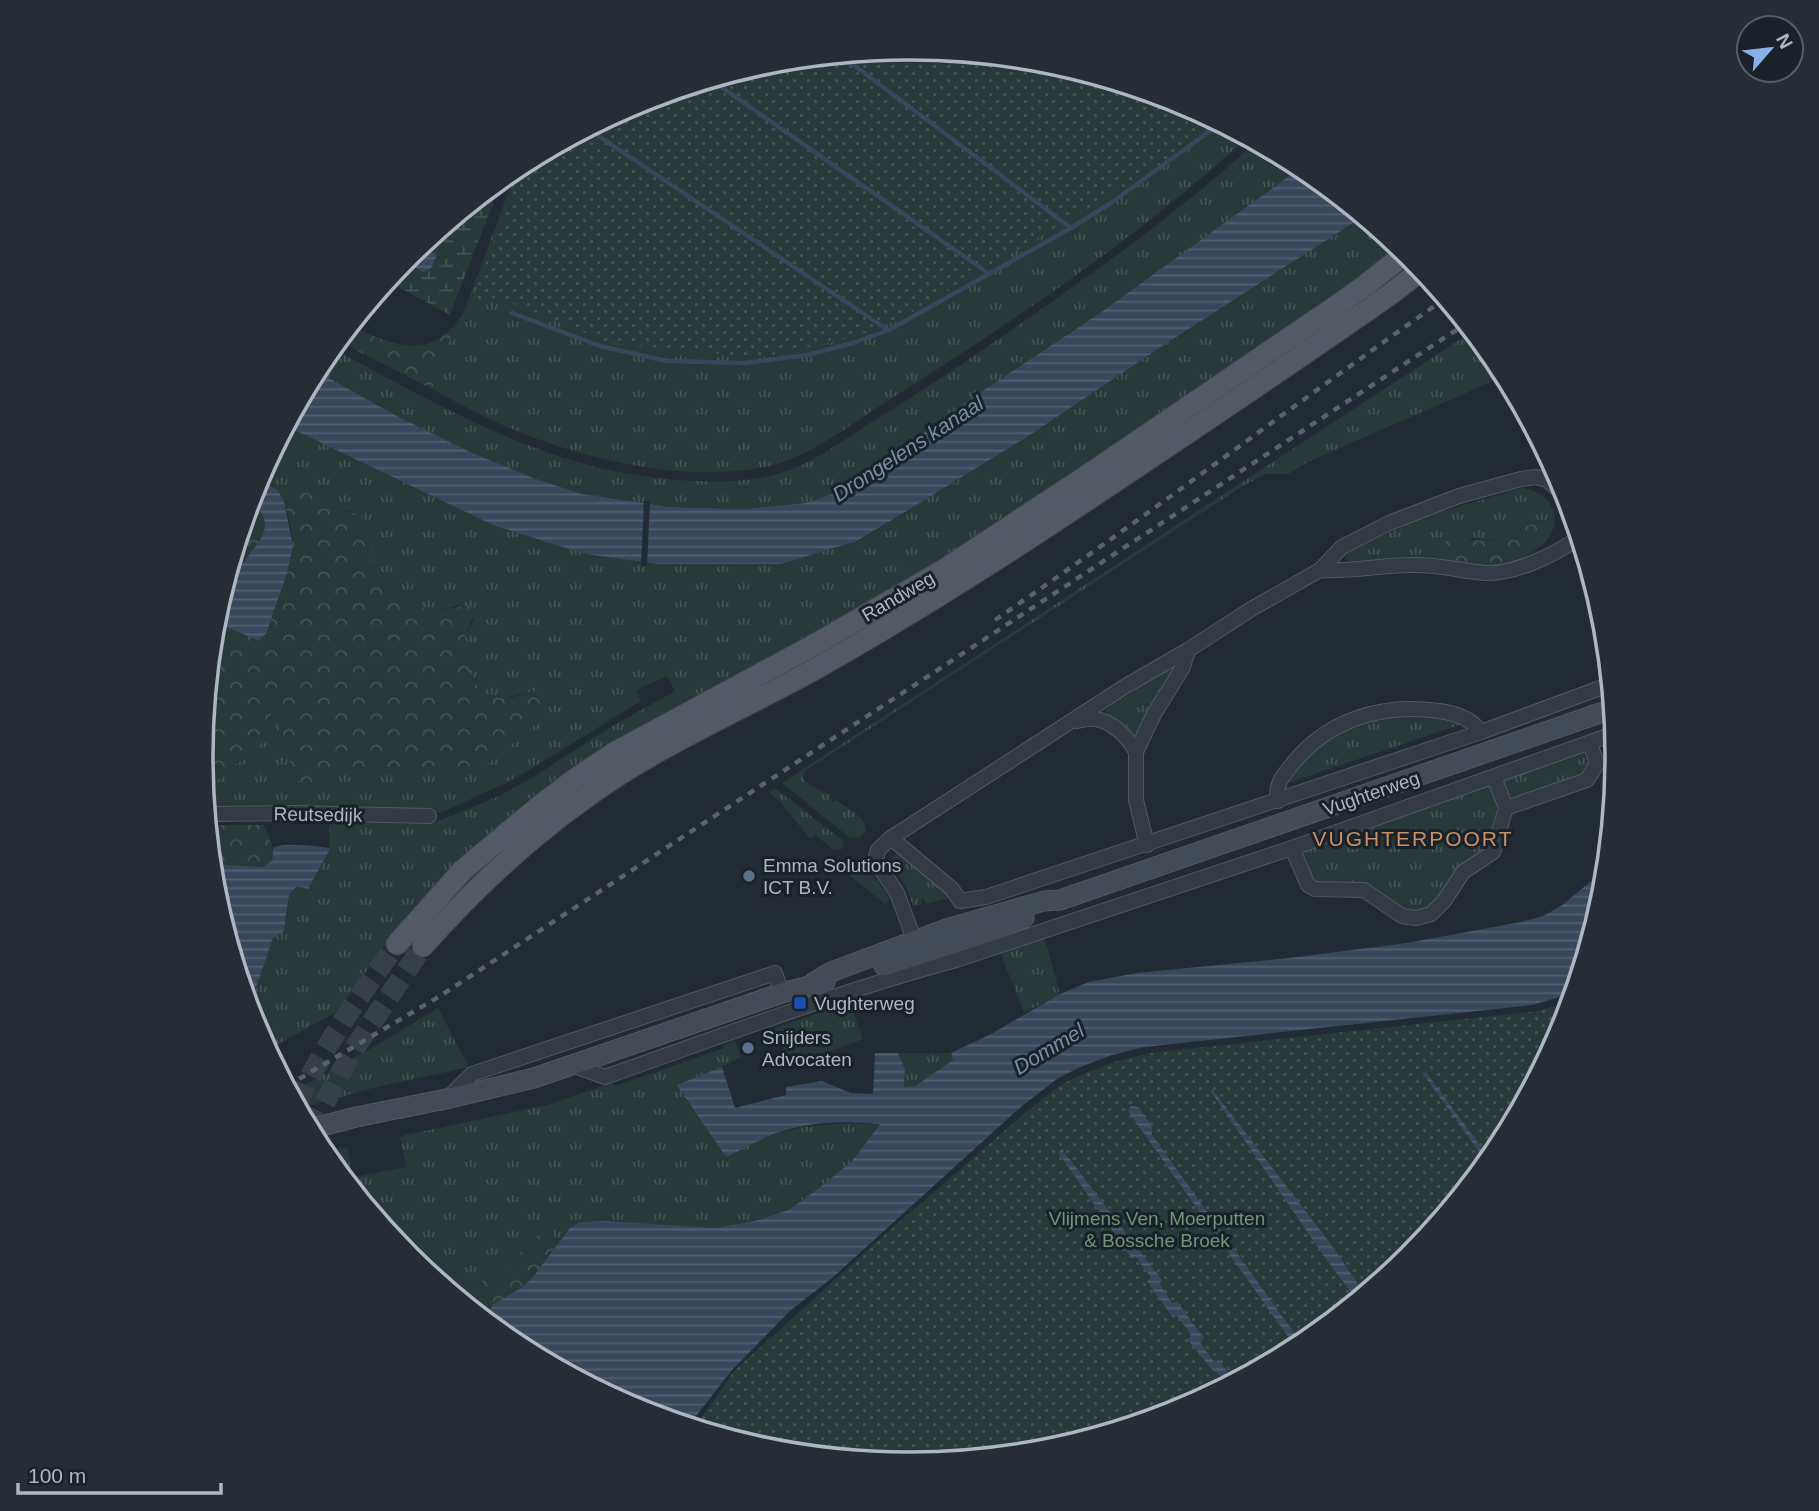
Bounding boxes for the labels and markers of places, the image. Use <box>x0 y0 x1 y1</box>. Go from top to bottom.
place label: Emma Solutions ICT B.V. <box>763 855 901 898</box>
marker: Emma Solutions ICT B.V. <box>741 868 757 884</box>
place label: Vughterweg <box>814 993 915 1014</box>
marker: Vughterweg <box>792 995 808 1011</box>
place label: Snijders Advocaten <box>762 1027 852 1070</box>
marker: Snijders Advocaten <box>740 1040 756 1056</box>

